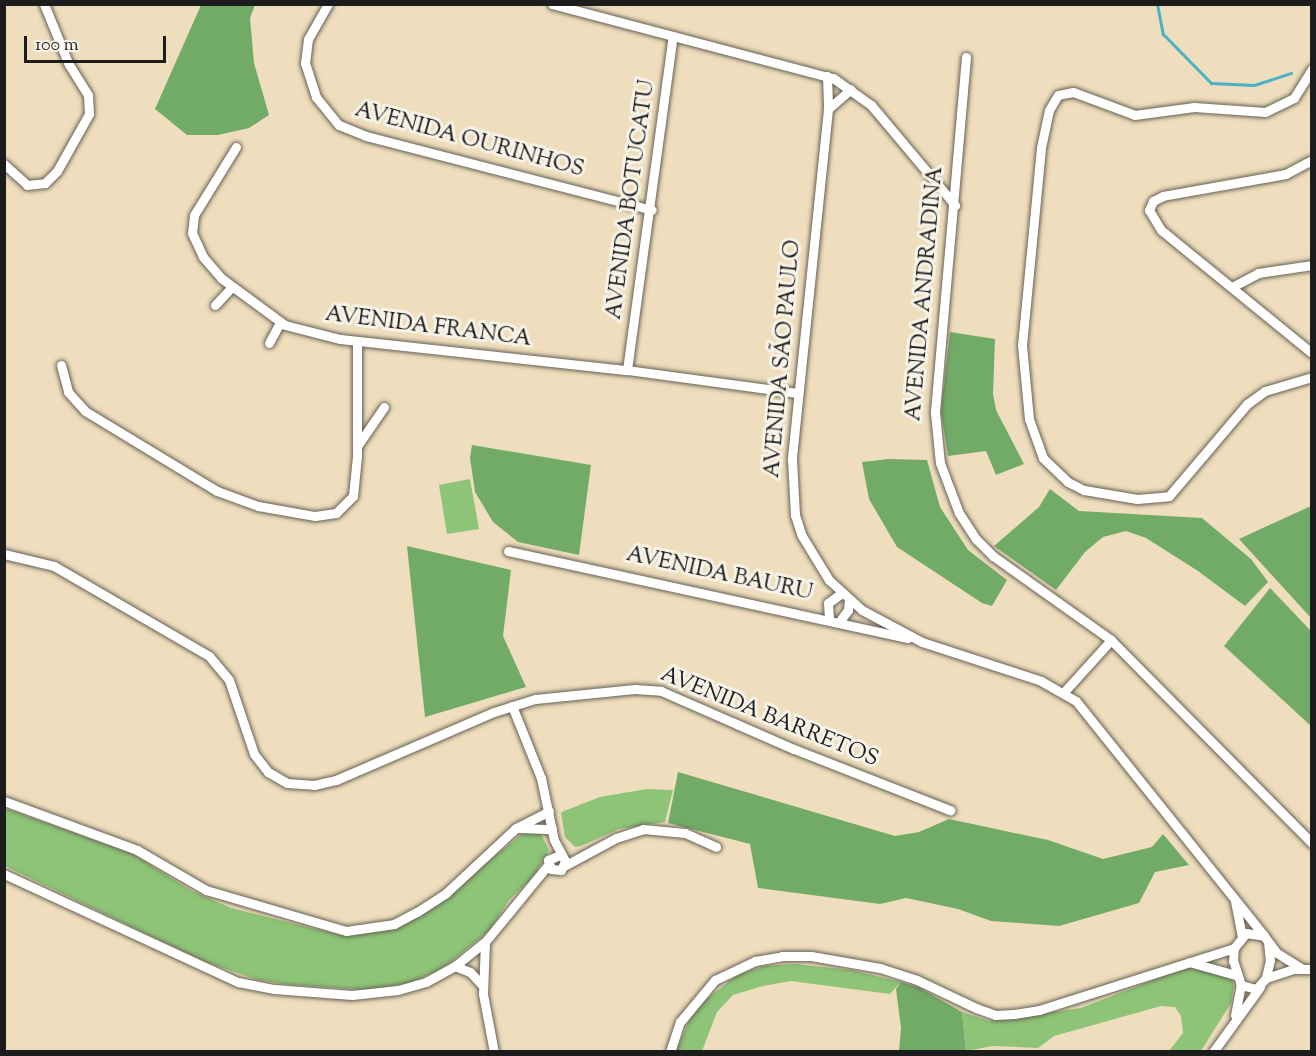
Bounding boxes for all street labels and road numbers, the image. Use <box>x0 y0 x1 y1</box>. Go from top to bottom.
street label: AVENIDA BOTUCATU <box>602 79 662 321</box>
street label: AVENIDA OURINHOS <box>352 98 586 184</box>
street label: AVENIDA ANDRADINA <box>902 165 950 423</box>
street label: AVENIDA SÃO PAULO <box>760 239 808 479</box>
street label: AVENIDA FRANCA <box>323 302 533 354</box>
street label: AVENIDA BAURU <box>624 542 814 608</box>
street label: AVENIDA BARRETOS <box>656 662 882 774</box>

